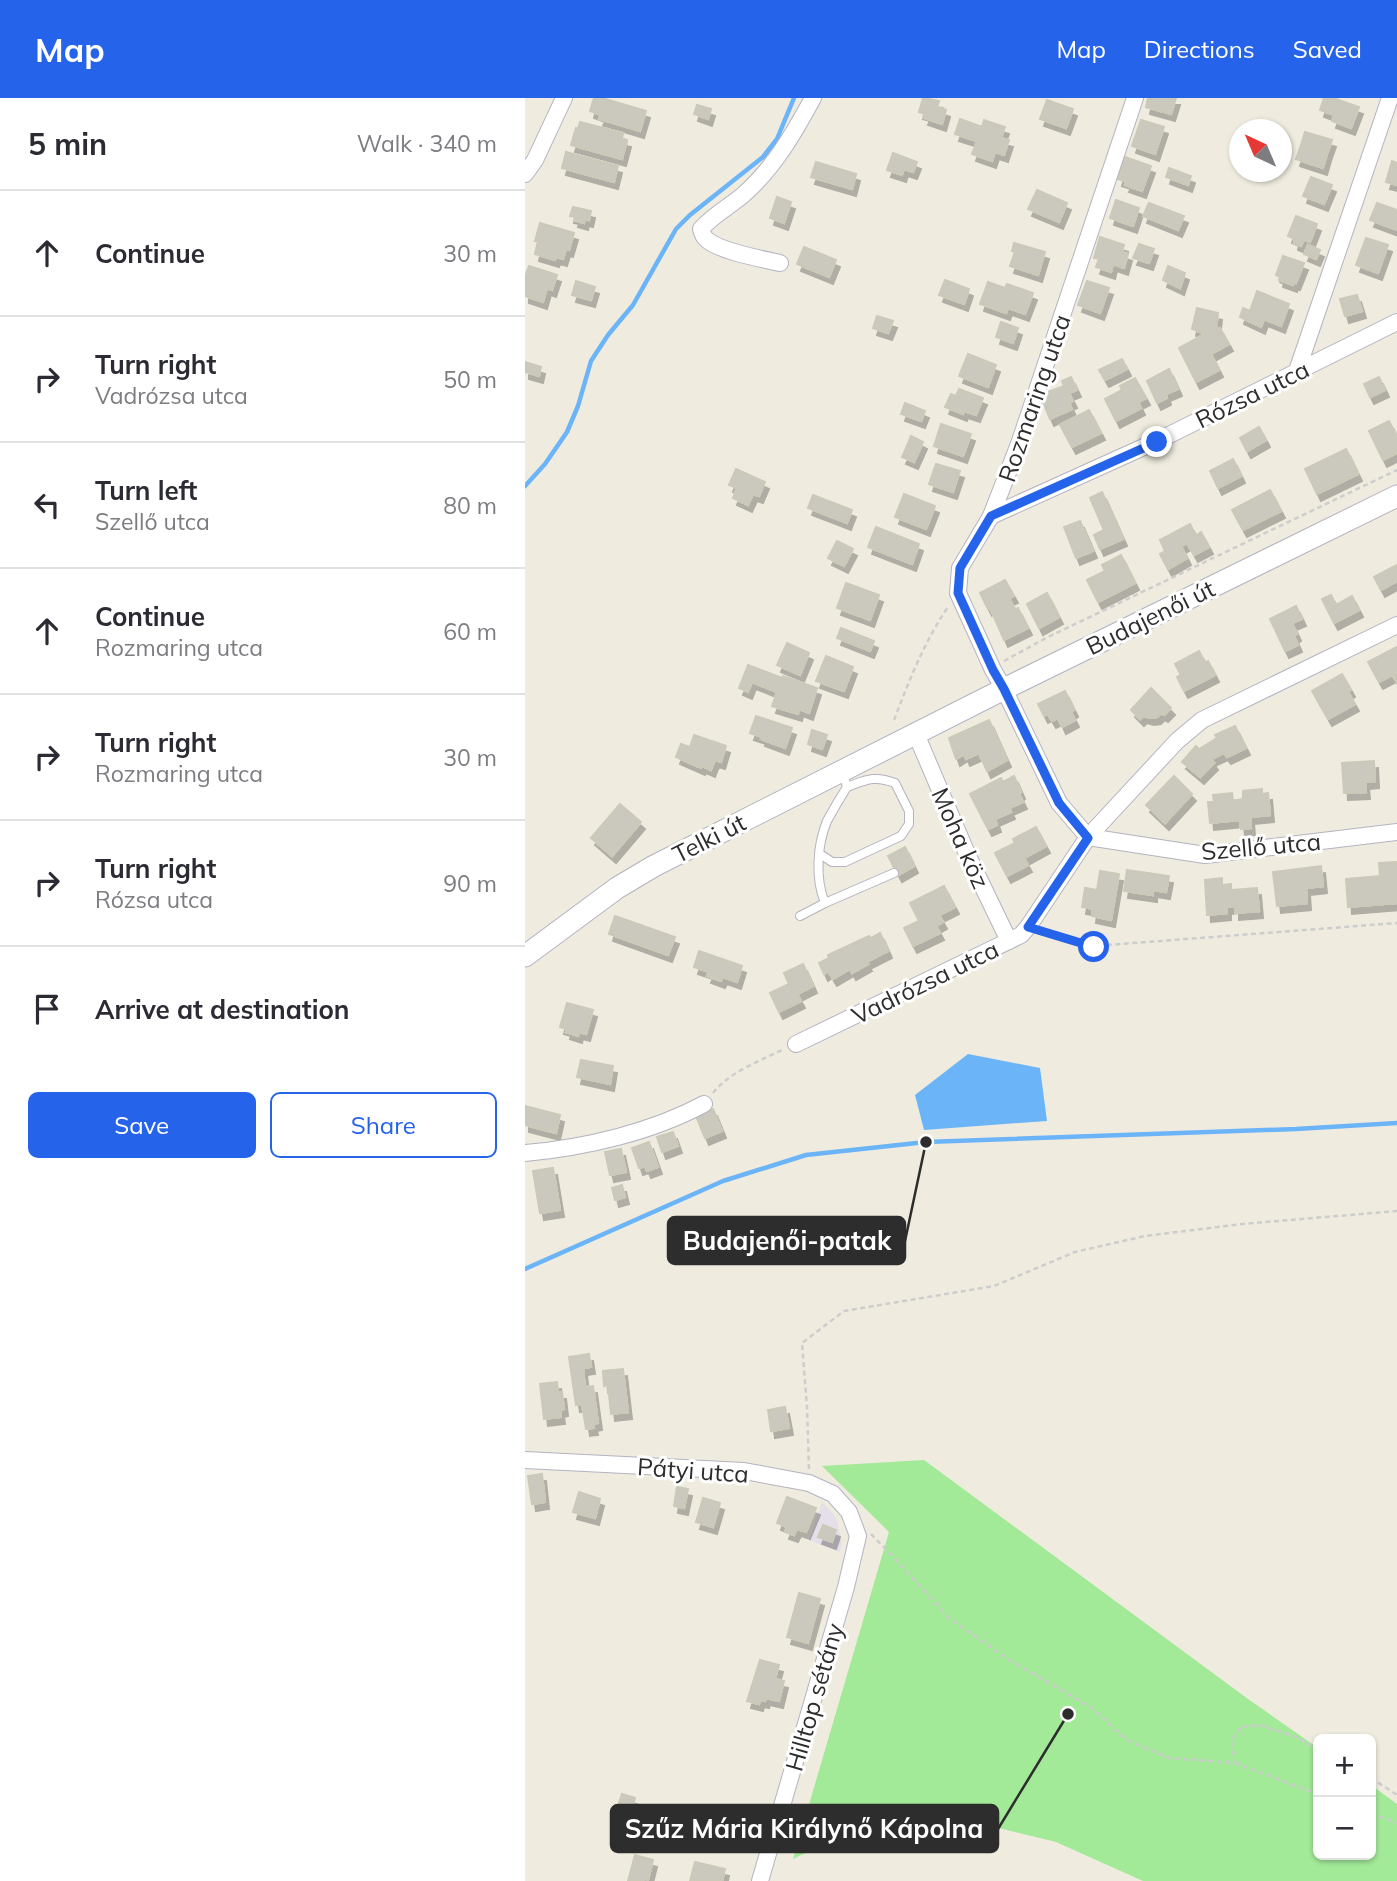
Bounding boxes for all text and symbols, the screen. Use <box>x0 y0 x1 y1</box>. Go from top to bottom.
text: Map <box>35 29 105 70</box>
text: Map <box>1056 34 1106 64</box>
text: Directions <box>1144 34 1255 64</box>
text: Saved <box>1293 34 1362 64</box>
north arrow <box>1229 119 1292 182</box>
text: 5 min <box>28 125 107 163</box>
text: Walk · 340 m <box>357 129 497 158</box>
icon: ahead <box>28 234 66 272</box>
text: Continue <box>95 237 205 270</box>
text: 30 m <box>443 239 497 268</box>
street label: Rozmaring utca <box>991 310 1077 486</box>
text: Turn right <box>95 348 216 381</box>
street label: Rózsa utca <box>1190 354 1314 434</box>
icon: right <box>28 360 66 398</box>
text: 50 m <box>443 365 497 394</box>
text: Vadrózsa utca <box>95 381 248 410</box>
route end <box>1141 426 1172 457</box>
text: Turn left <box>95 474 197 507</box>
icon: left <box>28 486 66 524</box>
text: 80 m <box>443 491 497 520</box>
text: Szellő utca <box>95 507 210 536</box>
street label: Budajenői út <box>1081 573 1219 661</box>
text: Continue <box>95 600 205 633</box>
icon: ahead <box>28 612 66 650</box>
text: 60 m <box>443 617 497 646</box>
text: Rozmaring utca <box>95 633 263 662</box>
text: Turn right <box>95 726 216 759</box>
icon: right <box>28 738 66 776</box>
text: 30 m <box>443 743 497 772</box>
text: Rozmaring utca <box>95 759 263 788</box>
street label: Moha köz <box>926 783 996 893</box>
street label: Telki út <box>667 807 751 869</box>
street label: Szellő utca <box>1200 826 1322 866</box>
text: Turn right <box>95 852 216 885</box>
icon: right <box>28 864 66 902</box>
text: 90 m <box>443 869 497 898</box>
text: Rózsa utca <box>95 885 213 914</box>
route start <box>1078 931 1109 962</box>
street label: Vadrózsa utca <box>847 934 1003 1030</box>
icon: arrive <box>28 990 66 1028</box>
text: Arrive at destination <box>95 993 350 1026</box>
button: Save <box>28 1092 256 1158</box>
button: Share <box>270 1092 497 1158</box>
callout: Budajenői-patak <box>668 1217 905 1264</box>
text: Budajenői-patak <box>683 1224 892 1257</box>
street label: Pátyi utca <box>636 1451 750 1489</box>
street label: Hilltop sétány <box>779 1619 850 1774</box>
map controls <box>1313 1734 1376 1860</box>
button: + <box>1313 1734 1376 1797</box>
button: − <box>1313 1797 1376 1860</box>
callout: Szűz Mária Királynő Kápolna <box>611 1805 998 1852</box>
text: Szűz Mária Királynő Kápolna <box>625 1812 983 1845</box>

